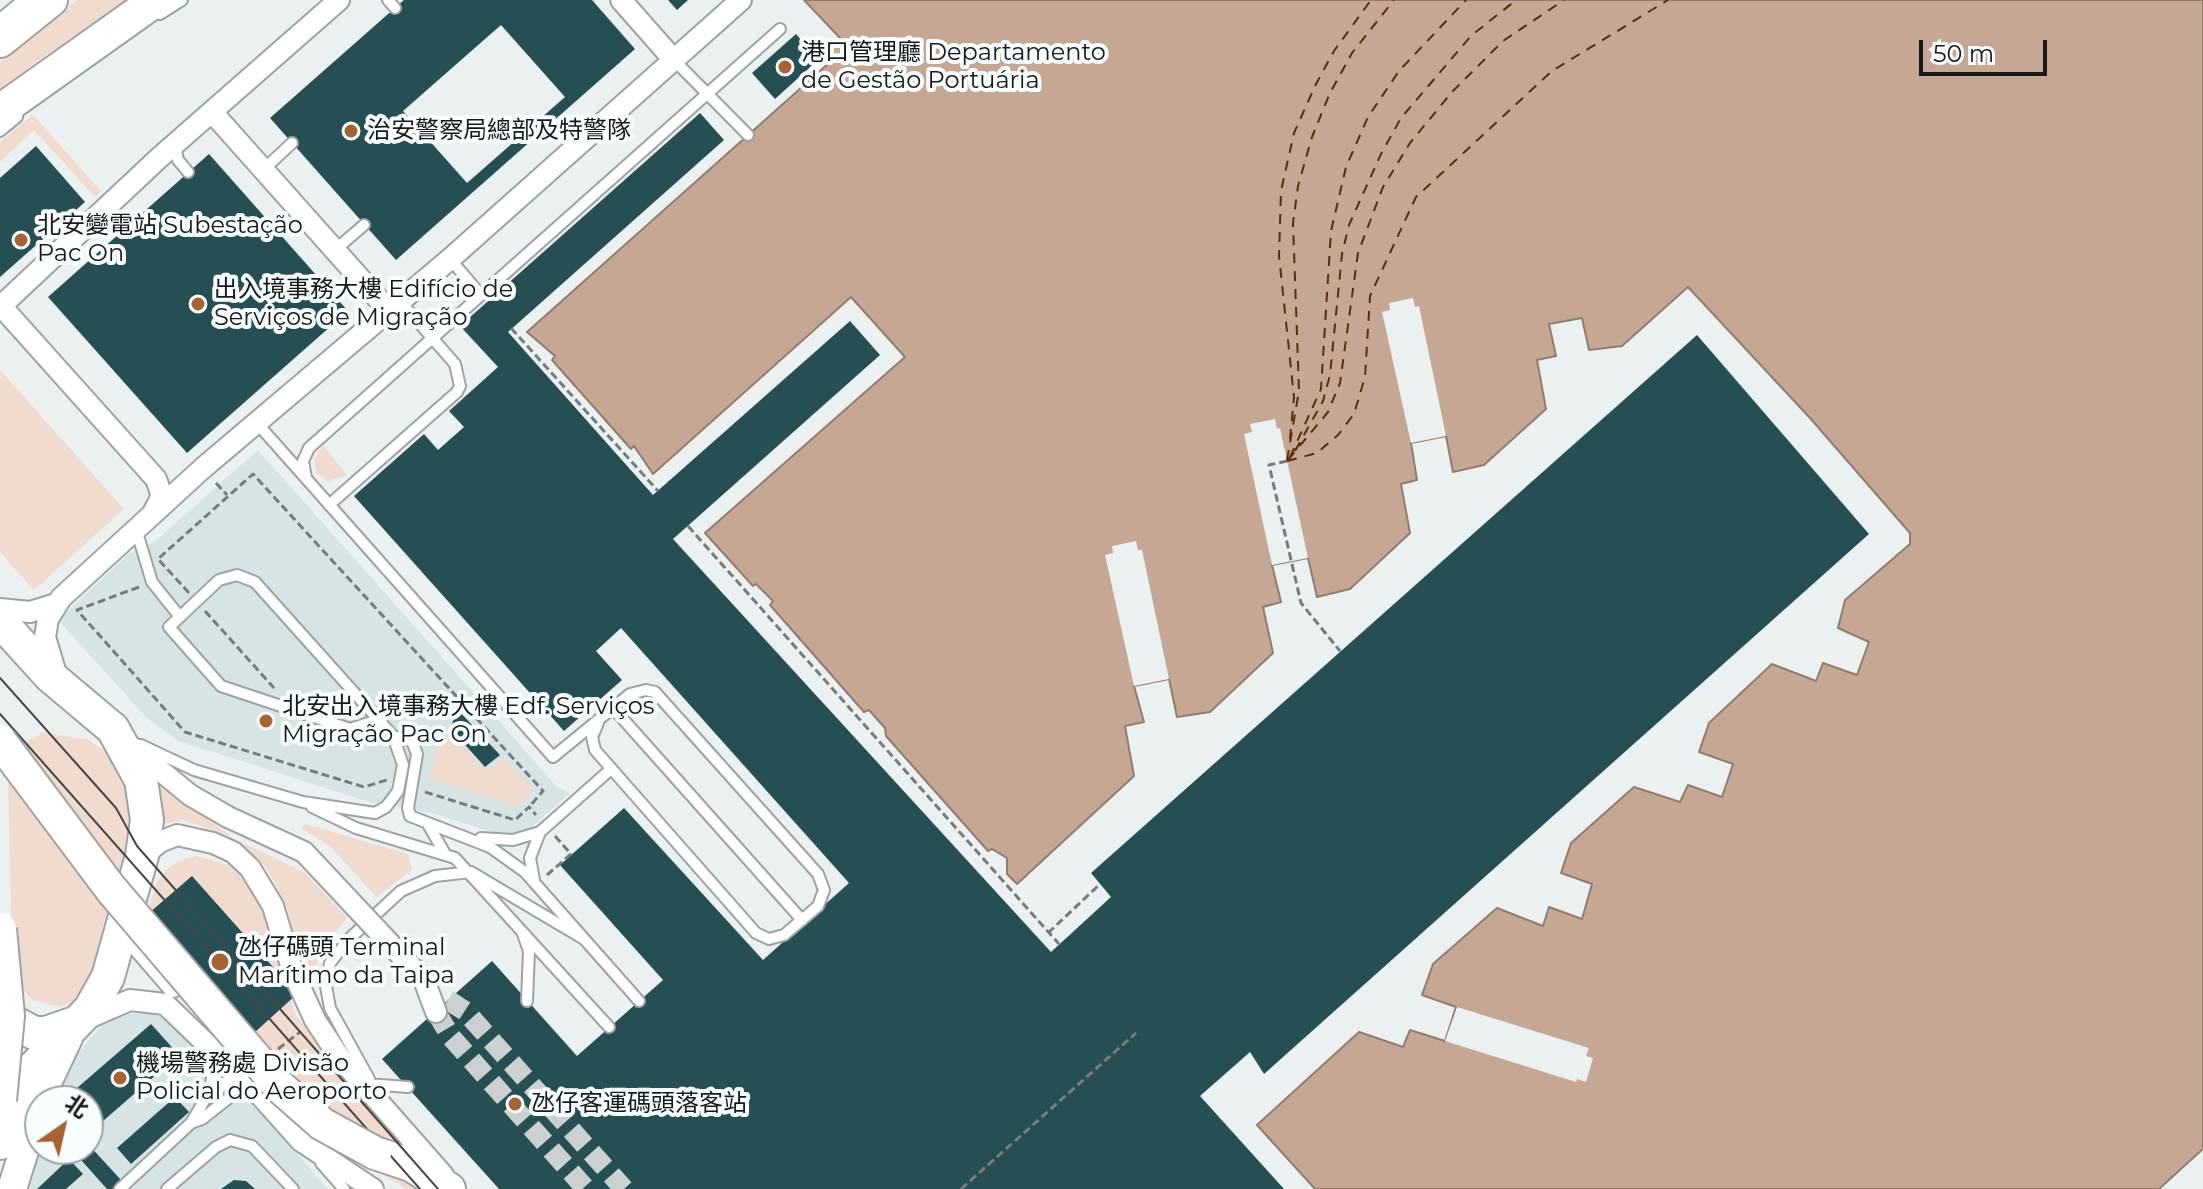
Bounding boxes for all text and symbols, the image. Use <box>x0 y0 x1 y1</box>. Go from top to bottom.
scale bar <box>1923 24 2051 74</box>
place label: 港口管理廳 Departamento de Gestão Portuária <box>801 39 1106 95</box>
text: 50 m <box>1933 39 1994 68</box>
marker: 港口管理廳 Departamento de Gestão Portuária <box>776 58 794 76</box>
place label: 治安警察局總部及特警隊 <box>367 117 631 145</box>
marker: 治安警察局總部及特警隊 <box>342 122 360 140</box>
place label: 北安變電站 Subestação Pac On <box>37 212 303 268</box>
marker: 北安變電站 Subestação Pac On <box>12 231 30 249</box>
place label: 出入境事務大樓 Edifício de Serviços de Migração <box>214 276 513 332</box>
marker: 出入境事務大樓 Edifício de Serviços de Migração <box>189 295 207 313</box>
place label: 北安出入境事務大樓 Edf. Serviços Migração Pac On <box>282 693 654 749</box>
marker: 北安出入境事務大樓 Edf. Serviços Migração Pac On <box>257 712 275 730</box>
place label: 氹仔碼頭 Terminal Marítimo da Taipa <box>238 934 455 990</box>
marker: 氹仔碼頭 Terminal Marítimo da Taipa <box>209 951 231 973</box>
place label: 機場警務處 Divisão Policial do Aeroporto <box>136 1050 387 1106</box>
marker: 機場警務處 Divisão Policial do Aeroporto <box>111 1069 129 1087</box>
north arrow <box>24 1085 104 1165</box>
text: 北 <box>60 1089 93 1124</box>
place label: 氹仔客運碼頭落客站 <box>531 1090 747 1118</box>
marker: 氹仔客運碼頭落客站 <box>506 1095 524 1113</box>

